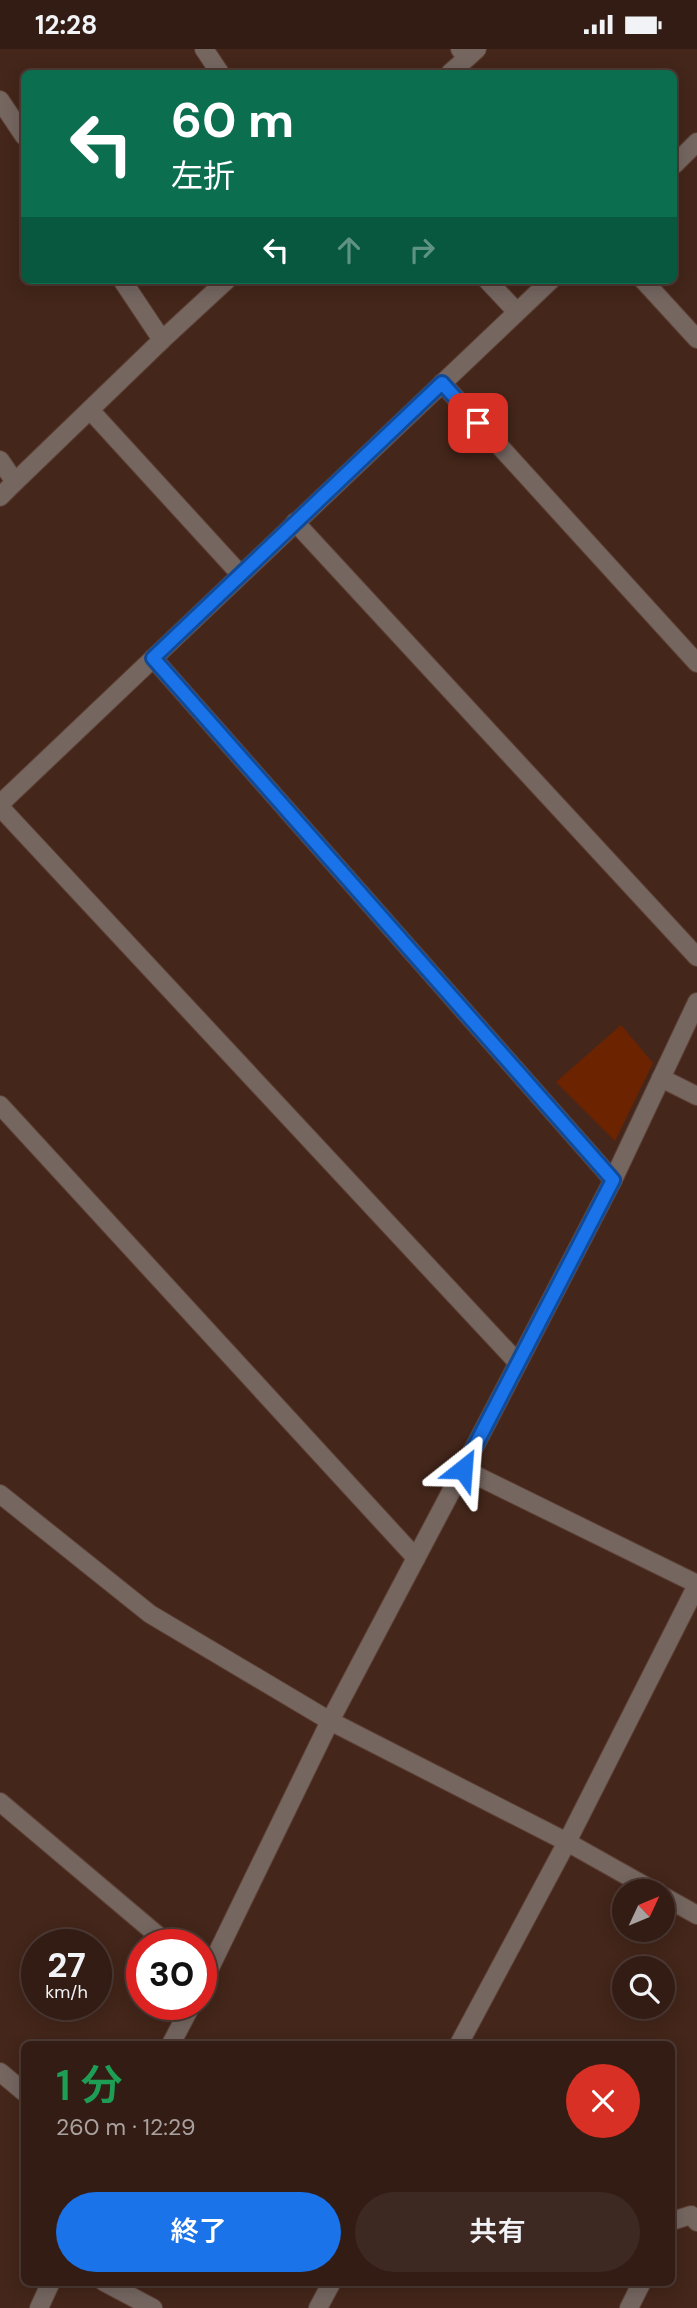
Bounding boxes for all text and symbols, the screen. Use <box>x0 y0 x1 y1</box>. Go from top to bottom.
text: 12:28 <box>35 8 97 42</box>
text: 60 m <box>171 88 294 152</box>
icon: left <box>56 98 147 189</box>
text: 左折 <box>171 155 235 197</box>
icon: left <box>257 231 295 269</box>
icon: ahead <box>330 231 368 269</box>
icon: right <box>403 231 441 269</box>
pin <box>448 393 508 453</box>
icon: arrive <box>459 404 497 442</box>
position arrow <box>426 1432 500 1506</box>
north arrow <box>612 1879 676 1943</box>
map controls <box>612 1879 675 2019</box>
speed limit sign: 30 <box>126 1929 217 2020</box>
text: 27 <box>47 1942 86 1988</box>
button: search <box>612 1956 675 2019</box>
text: km/h <box>45 1980 88 2004</box>
text: 1 分 <box>56 2058 123 2113</box>
button: close <box>566 2064 640 2138</box>
text: 260 m · 12:29 <box>56 2112 195 2142</box>
button: 終了 <box>56 2192 341 2272</box>
button: 共有 <box>355 2192 640 2272</box>

